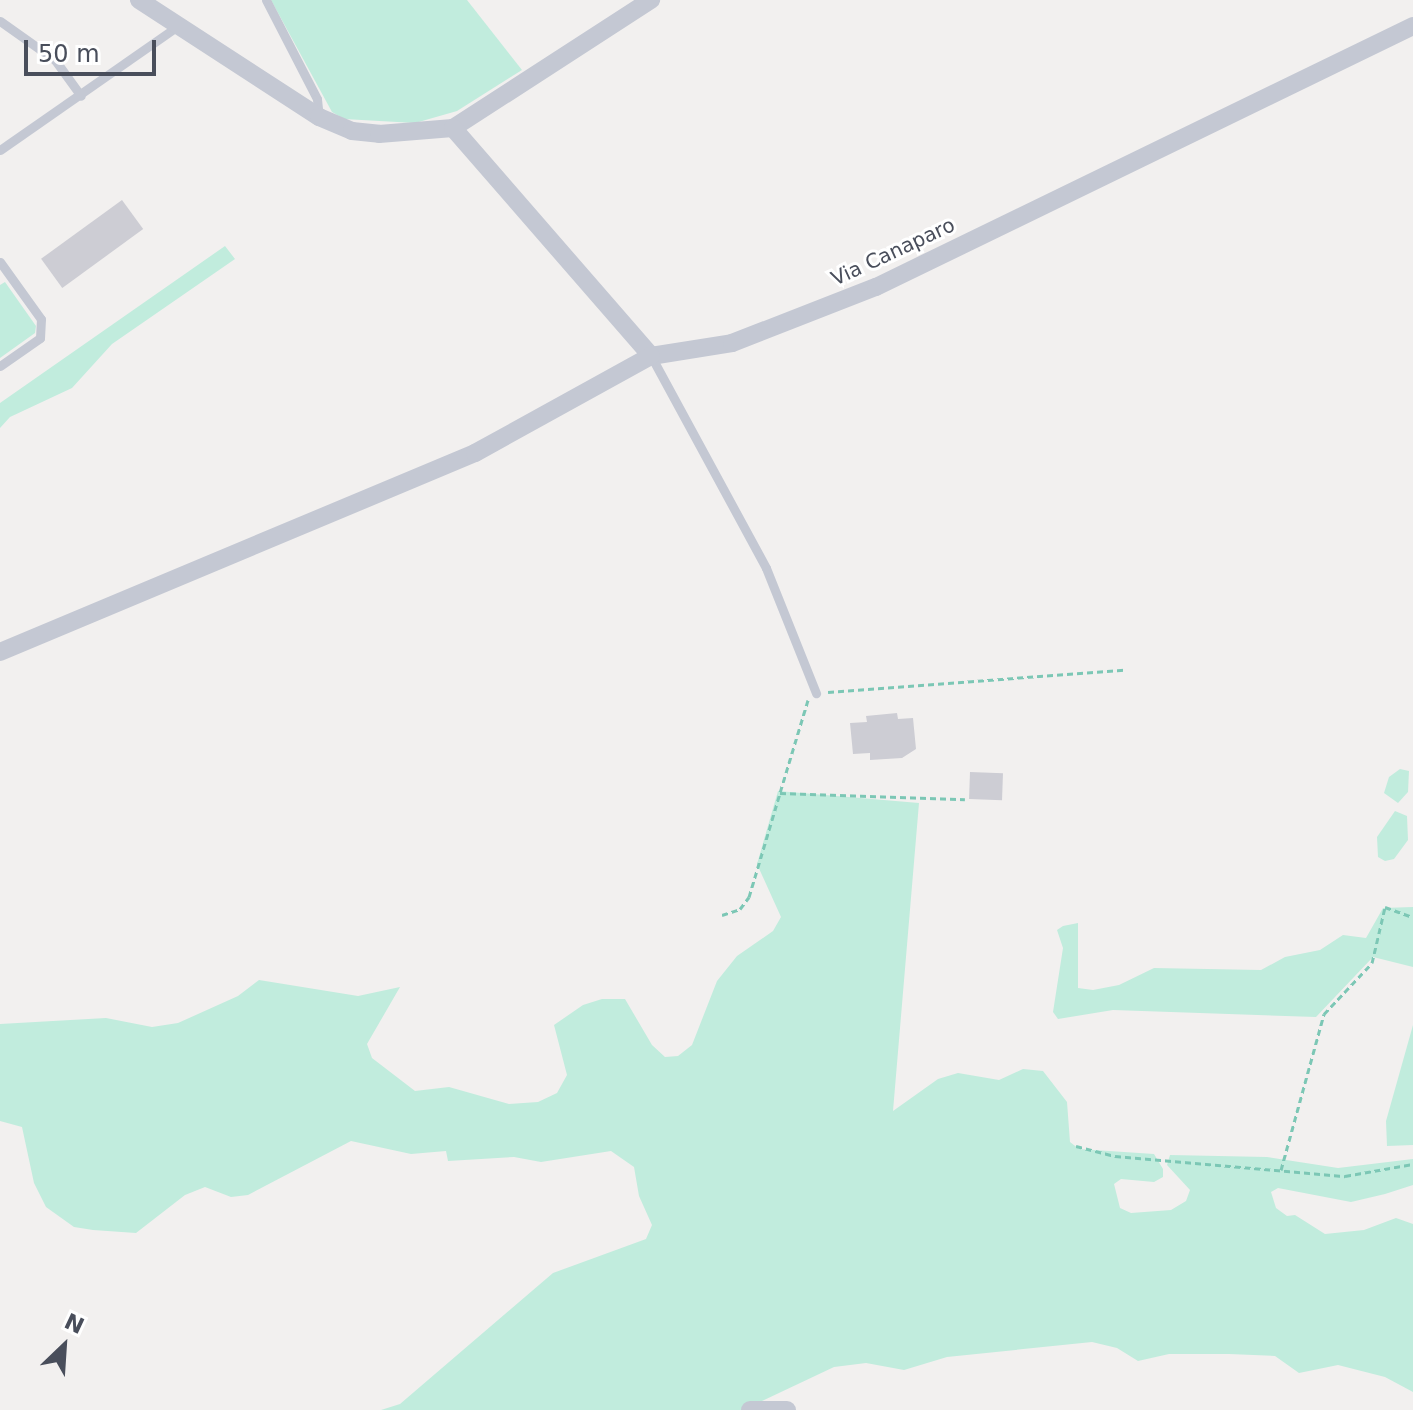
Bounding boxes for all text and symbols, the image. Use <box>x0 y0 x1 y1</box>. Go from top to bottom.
scale bar <box>28 24 160 74</box>
text: 50 m <box>38 40 100 68</box>
street label: Via Canaparo <box>827 213 959 291</box>
north arrow <box>24 1306 104 1386</box>
text: N <box>61 1309 88 1339</box>

